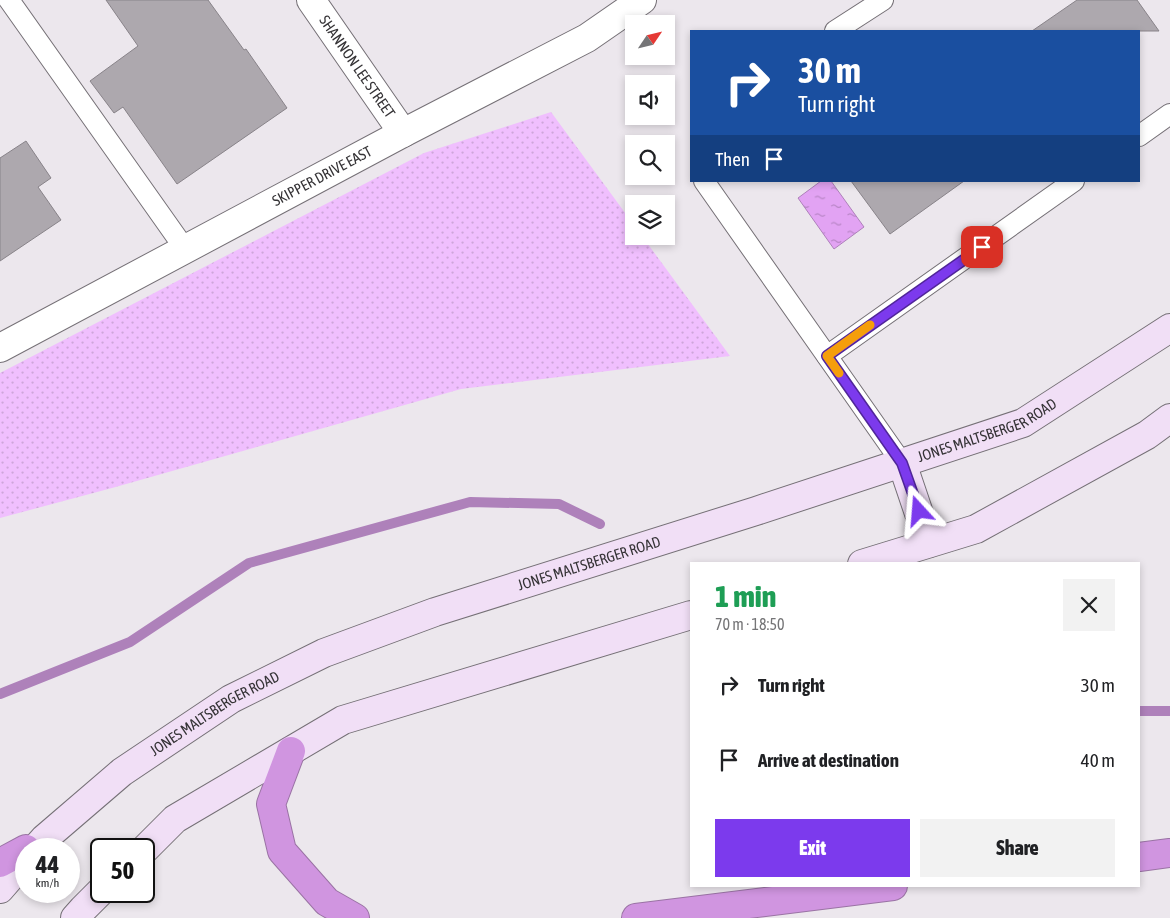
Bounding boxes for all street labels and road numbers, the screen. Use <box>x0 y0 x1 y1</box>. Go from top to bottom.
street label: SHANNON LEE STREET <box>316 12 399 121</box>
street label: SKIPPER DRIVE EAST <box>269 142 375 209</box>
street label: JONES MALTSBERGER ROAD <box>915 395 1059 465</box>
street label: JONES MALTSBERGER ROAD <box>515 533 662 593</box>
street label: JONES MALTSBERGER ROAD <box>146 667 282 759</box>

